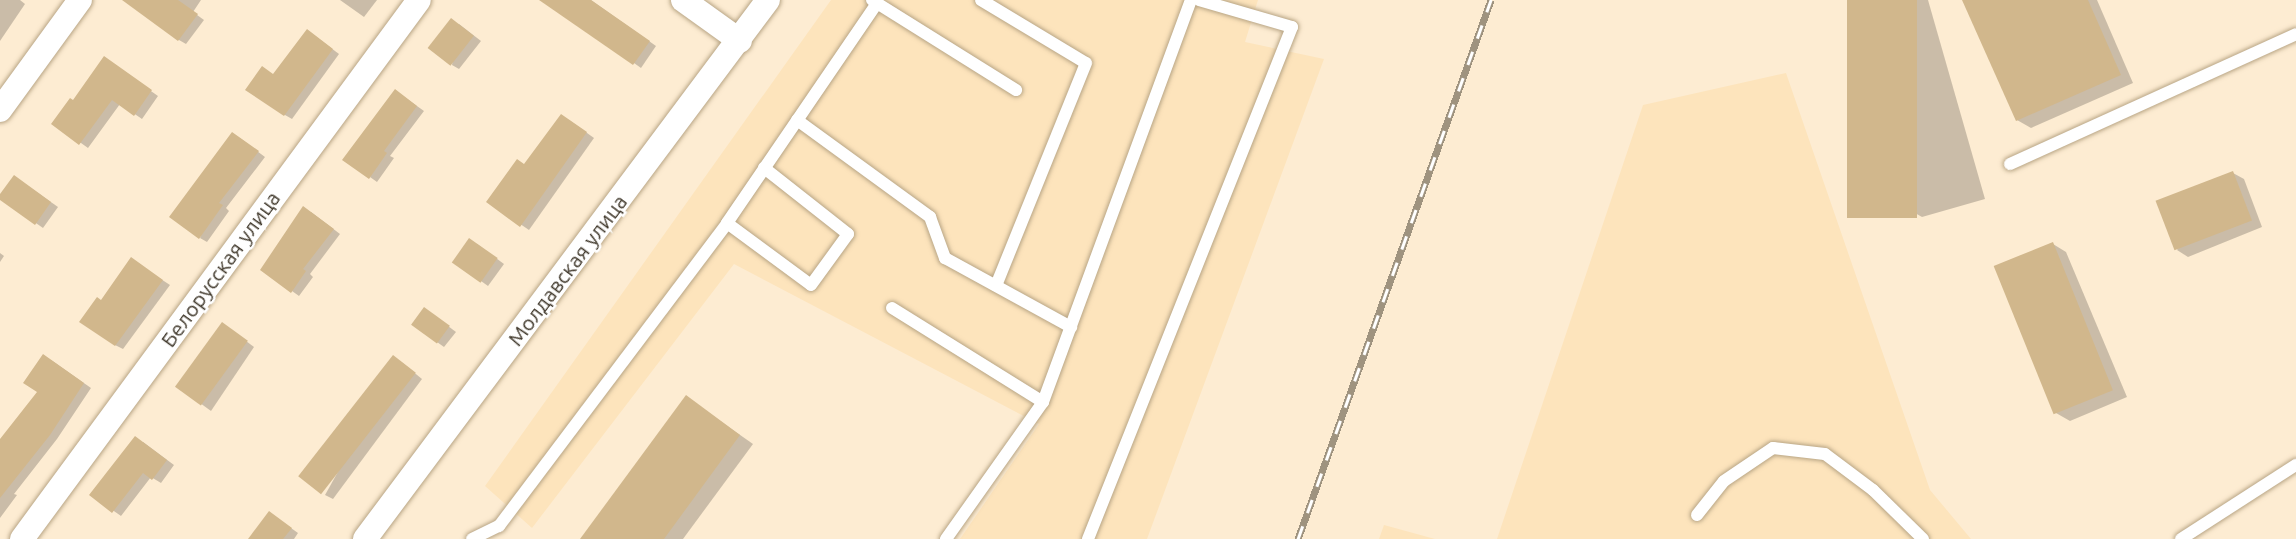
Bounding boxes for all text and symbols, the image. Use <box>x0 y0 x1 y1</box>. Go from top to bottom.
street label: Белорусская улица <box>155 186 285 352</box>
street label: Молдавская улица <box>502 190 632 350</box>

